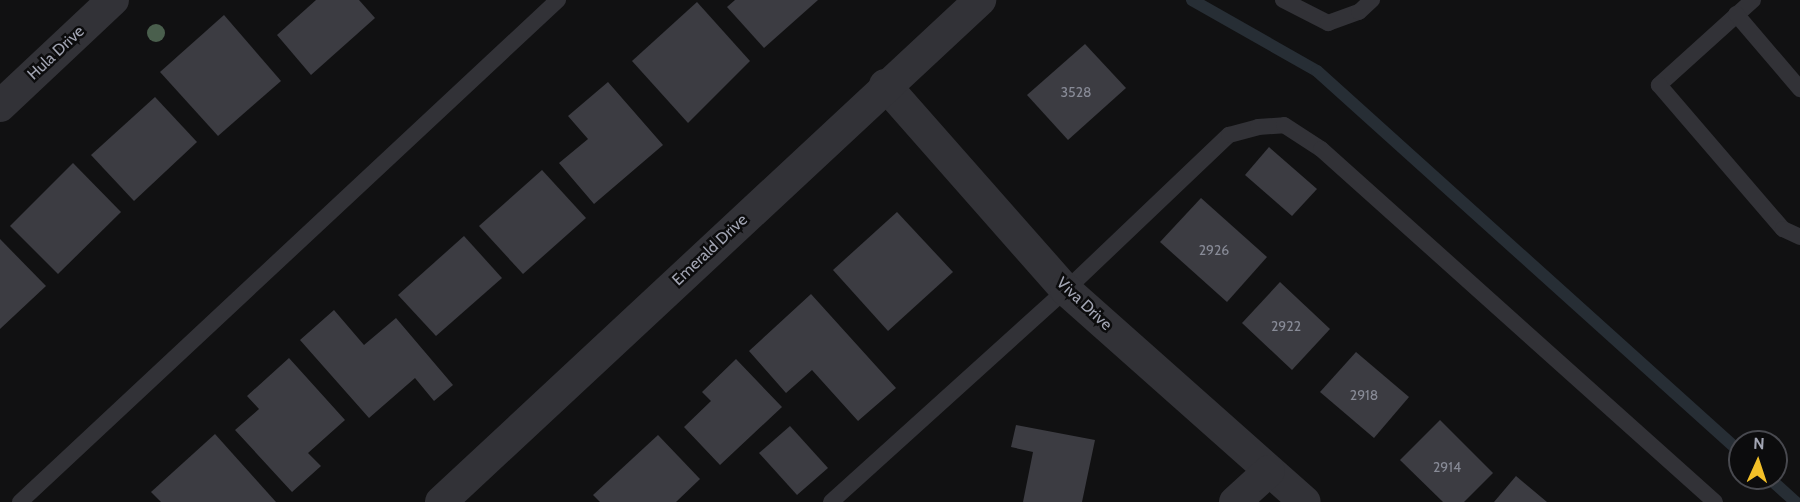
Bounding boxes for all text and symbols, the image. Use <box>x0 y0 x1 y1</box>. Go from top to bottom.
street label: Hula Drive <box>24 22 88 84</box>
house number: 3528 <box>1061 84 1091 100</box>
street label: Emerald Drive <box>668 210 752 290</box>
house number: 2926 <box>1199 242 1229 258</box>
street label: Viva Drive <box>1052 274 1116 334</box>
house number: 2922 <box>1271 318 1301 334</box>
house number: 2918 <box>1350 387 1378 403</box>
north arrow <box>1728 430 1788 490</box>
text: N <box>1753 434 1765 453</box>
house number: 2914 <box>1433 459 1461 475</box>

